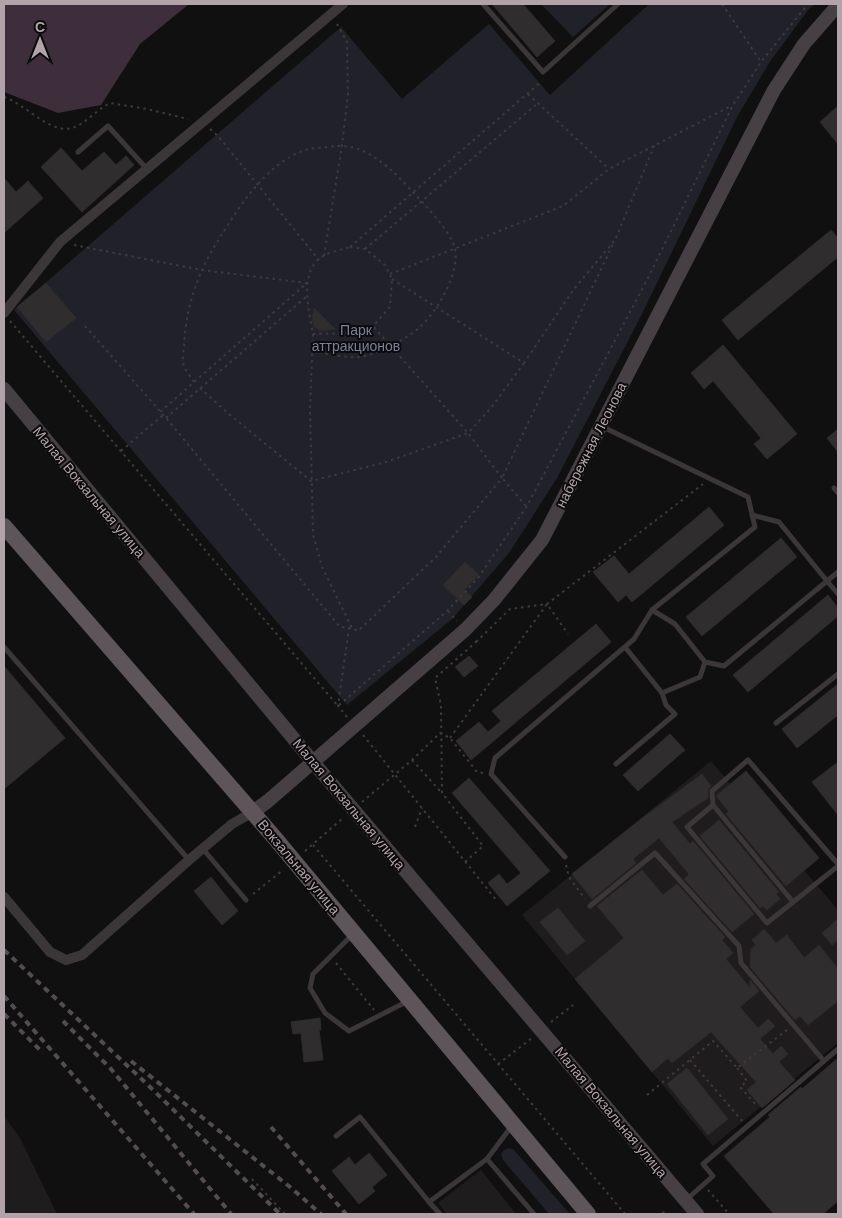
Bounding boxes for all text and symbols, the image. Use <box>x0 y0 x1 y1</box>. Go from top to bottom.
north arrow <box>15 15 65 65</box>
text: С <box>35 19 45 35</box>
park label: Парк аттракционов <box>312 322 400 354</box>
street label: набережная Леонова <box>552 380 630 510</box>
street label: Малая Вокзальная улица <box>30 423 148 561</box>
street label: Малая Вокзальная улица <box>289 735 409 873</box>
street label: Вокзальная улица <box>254 816 344 918</box>
street label: Малая Вокзальная улица <box>552 1043 670 1181</box>

